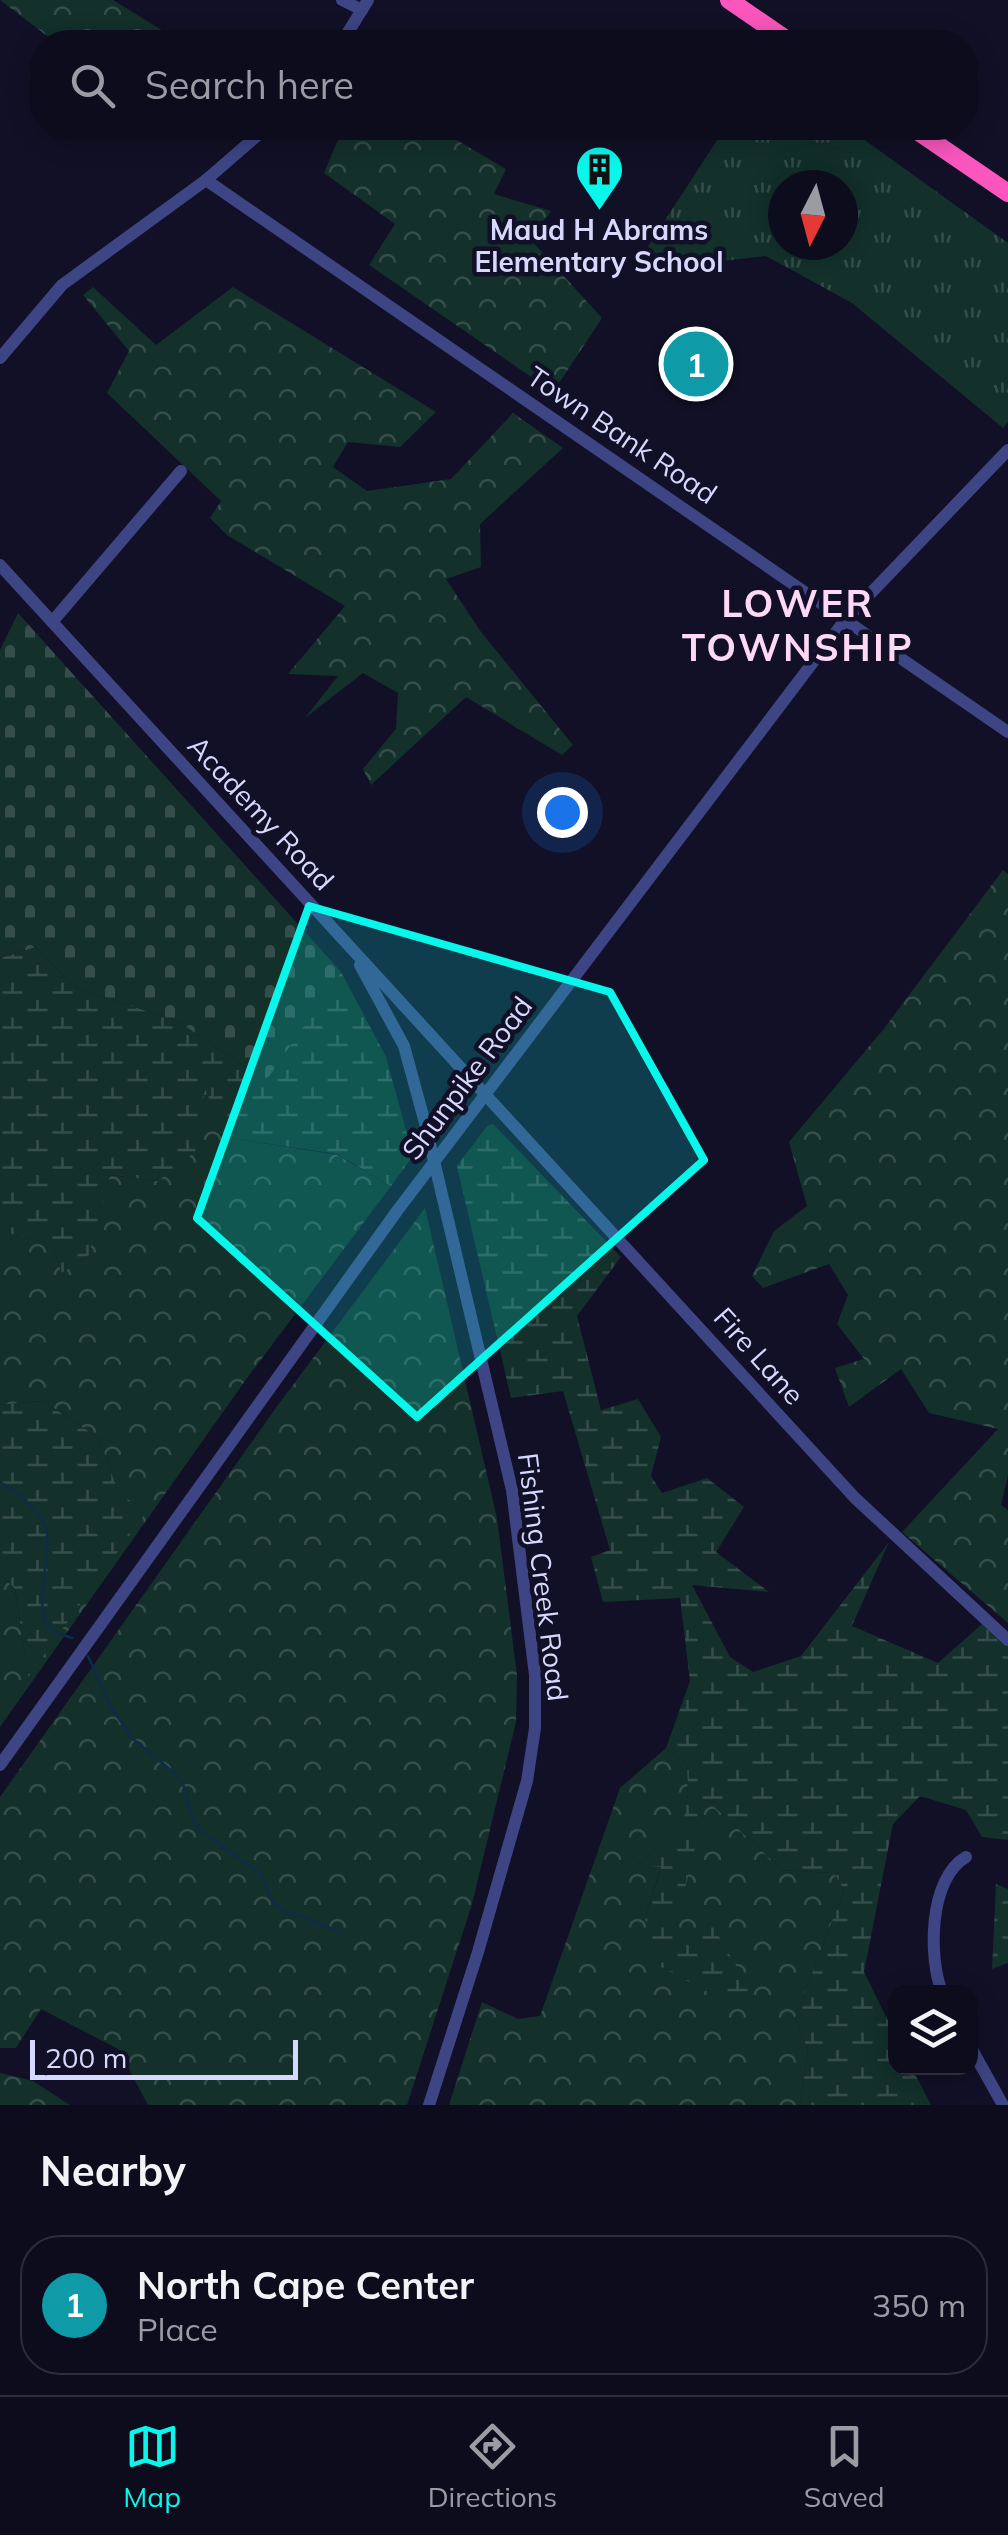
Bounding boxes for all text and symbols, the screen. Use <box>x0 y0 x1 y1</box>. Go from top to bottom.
search box <box>30 30 978 140</box>
icon: search <box>65 58 120 113</box>
text: Search here <box>145 61 354 109</box>
building icon: Maud H Abrams Elementary School <box>573 144 625 212</box>
north arrow <box>768 170 858 260</box>
place label: Maud H Abrams Elementary School <box>475 212 723 279</box>
pin: 1 <box>664 326 728 402</box>
street label: Town Bank Road <box>521 358 724 511</box>
district label: LOWER TOWNSHIP <box>682 579 914 671</box>
street label: Academy Road <box>181 728 342 897</box>
your location <box>537 787 588 838</box>
street label: Shunpike Road <box>394 989 539 1166</box>
street label: Fire Lane <box>707 1300 812 1411</box>
street label: Fishing Creek Road <box>511 1451 576 1703</box>
map controls <box>888 1985 978 2075</box>
button: layers <box>888 1985 978 2075</box>
scale bar <box>30 2035 298 2080</box>
text: 200 m <box>45 2040 127 2075</box>
text: Nearby <box>40 2144 186 2197</box>
text: North Cape Center <box>137 2261 474 2309</box>
text: 1 <box>65 2285 84 2325</box>
text: 350 m <box>872 2285 966 2325</box>
text: Place <box>137 2309 218 2349</box>
tab: Map <box>123 2419 181 2514</box>
tab: Directions <box>428 2419 557 2514</box>
tab: Saved <box>804 2419 885 2514</box>

